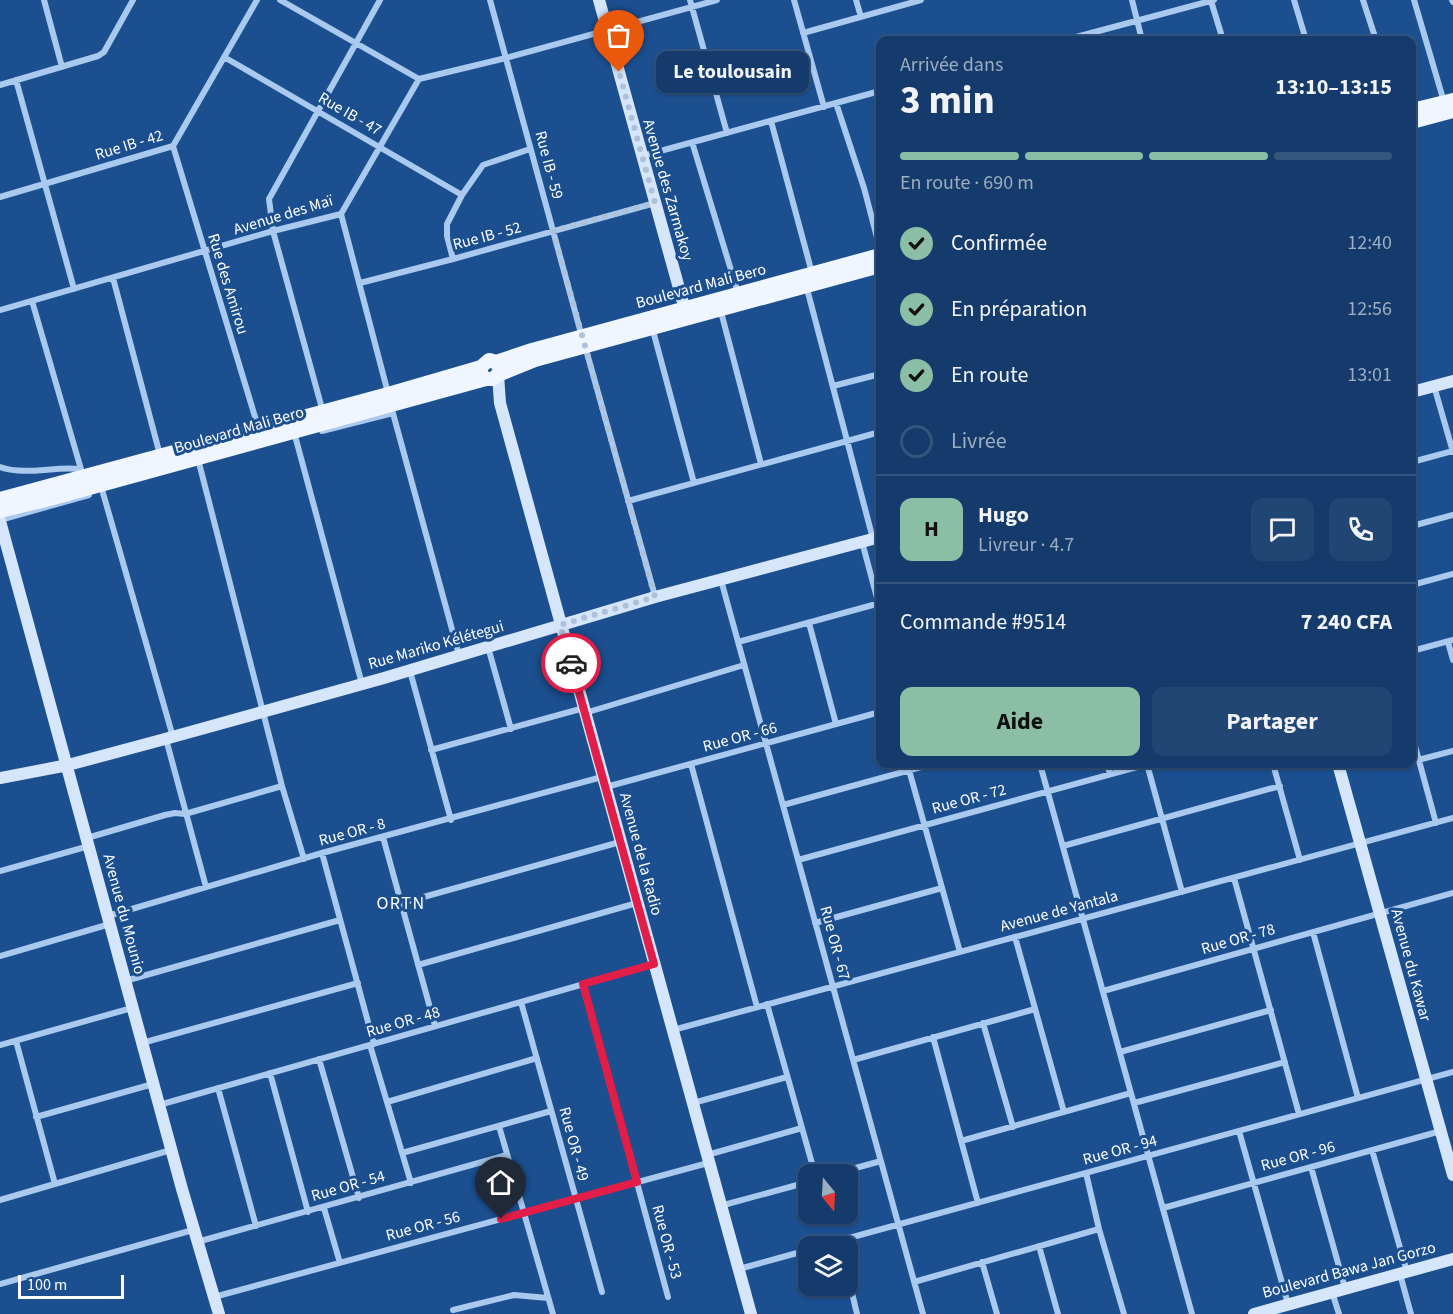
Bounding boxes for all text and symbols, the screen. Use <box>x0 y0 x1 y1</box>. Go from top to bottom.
pin <box>593 10 644 72</box>
icon: bag <box>602 19 635 52</box>
callout: Le toulousain <box>655 51 808 93</box>
text: Arrivée dans <box>900 51 1003 79</box>
text: Le toulousain <box>673 58 792 86</box>
text: 13:10–13:15 <box>1275 71 1392 103</box>
text: 3 min <box>900 73 995 129</box>
street label: Rue IB - 47 <box>314 87 386 141</box>
street label: Avenue des Zarmakoy <box>637 117 699 264</box>
street label: Rue IB - 42 <box>92 124 166 166</box>
street label: Rue IB - 59 <box>529 128 569 202</box>
text: En route · 690 m <box>900 169 1034 197</box>
street label: Avenue des Maï <box>231 189 336 241</box>
street label: Rue IB - 52 <box>450 216 524 256</box>
icon: check <box>900 227 933 260</box>
text: Confirmée <box>951 227 1047 259</box>
text: 12:40 <box>1347 229 1392 257</box>
street label: Rue des Amirou <box>202 231 254 337</box>
street label: Boulevard Mali Bero <box>633 258 769 314</box>
icon: check <box>900 293 933 326</box>
text: En préparation <box>951 293 1087 325</box>
text: 12:56 <box>1347 295 1392 323</box>
icon: check <box>900 359 933 392</box>
text: En route <box>951 359 1028 391</box>
text: 13:01 <box>1347 361 1392 389</box>
street label: Boulevard Mali Bero <box>172 401 306 459</box>
text: Livrée <box>951 425 1007 457</box>
button: chat <box>1251 498 1314 561</box>
button: phone <box>1329 498 1392 561</box>
text: Hugo <box>978 499 1029 531</box>
text: H <box>924 513 939 545</box>
text: Livreur · 4.7 <box>978 531 1074 559</box>
text: Commande #9514 <box>900 606 1066 638</box>
text: 7 240 CFA <box>1301 606 1392 638</box>
street label: Rue Mariko Kélétegui <box>366 615 506 675</box>
courier <box>541 633 601 693</box>
icon: car <box>555 647 588 680</box>
button: Aide <box>900 687 1140 756</box>
button: Partager <box>1152 687 1392 756</box>
street label: Rue OR - 66 <box>700 717 780 757</box>
street label: Rue OR - 72 <box>929 779 1009 819</box>
street label: Avenue de la Radio <box>614 790 668 918</box>
street label: Rue OR - 8 <box>316 813 388 851</box>
street label: Avenue du Mounio <box>97 851 151 977</box>
street label: Avenue de Yantala <box>998 885 1120 937</box>
district label: ORTN <box>376 891 426 916</box>
street label: Rue OR - 67 <box>815 903 855 983</box>
street label: Avenue du Kawar <box>1385 906 1437 1024</box>
street label: Rue OR - 78 <box>1198 918 1278 960</box>
street label: Rue OR - 48 <box>363 1001 443 1043</box>
street label: Rue OR - 49 <box>554 1104 594 1184</box>
street label: Rue OR - 94 <box>1080 1130 1160 1170</box>
street label: Rue OR - 96 <box>1258 1136 1338 1176</box>
pin <box>475 1157 526 1219</box>
north arrow <box>798 1164 858 1224</box>
map controls <box>798 1164 858 1296</box>
street label: Rue OR - 54 <box>308 1165 388 1207</box>
icon: home <box>484 1166 517 1199</box>
street label: Rue OR - 53 <box>647 1202 687 1282</box>
street label: Rue OR - 56 <box>383 1206 463 1246</box>
button: layers <box>798 1236 858 1296</box>
street label: Boulevard Bawa Jan Gorzo <box>1260 1236 1438 1304</box>
scale bar <box>18 1272 124 1300</box>
text: 100 m <box>27 1274 67 1296</box>

